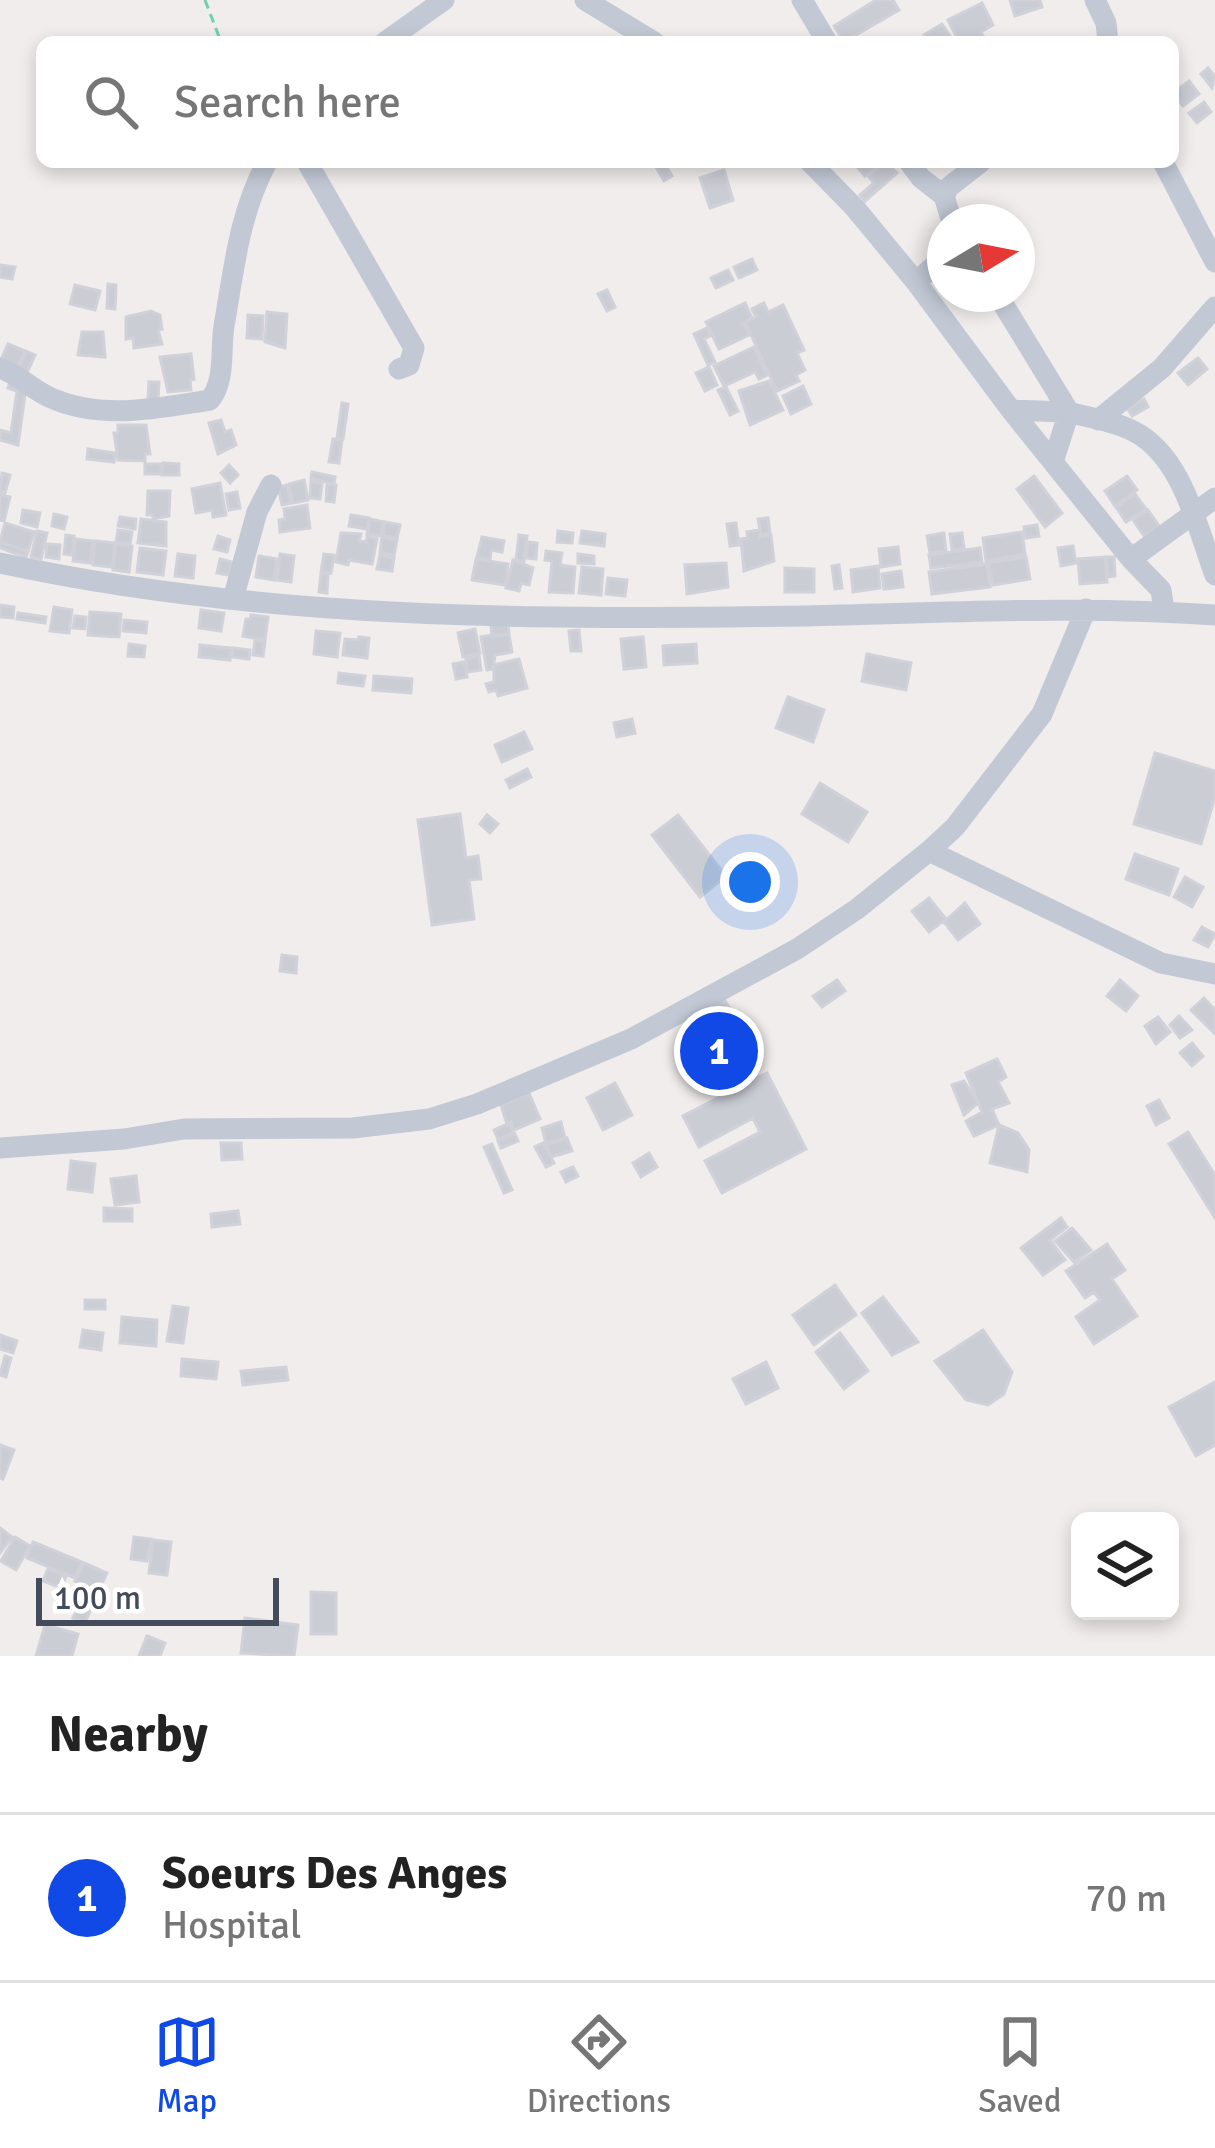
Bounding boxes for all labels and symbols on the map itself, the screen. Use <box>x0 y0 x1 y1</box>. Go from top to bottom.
north arrow <box>927 204 1035 312</box>
your location <box>720 852 780 912</box>
pin: 1 <box>680 1006 758 1096</box>
scale bar <box>36 1572 279 1625</box>

